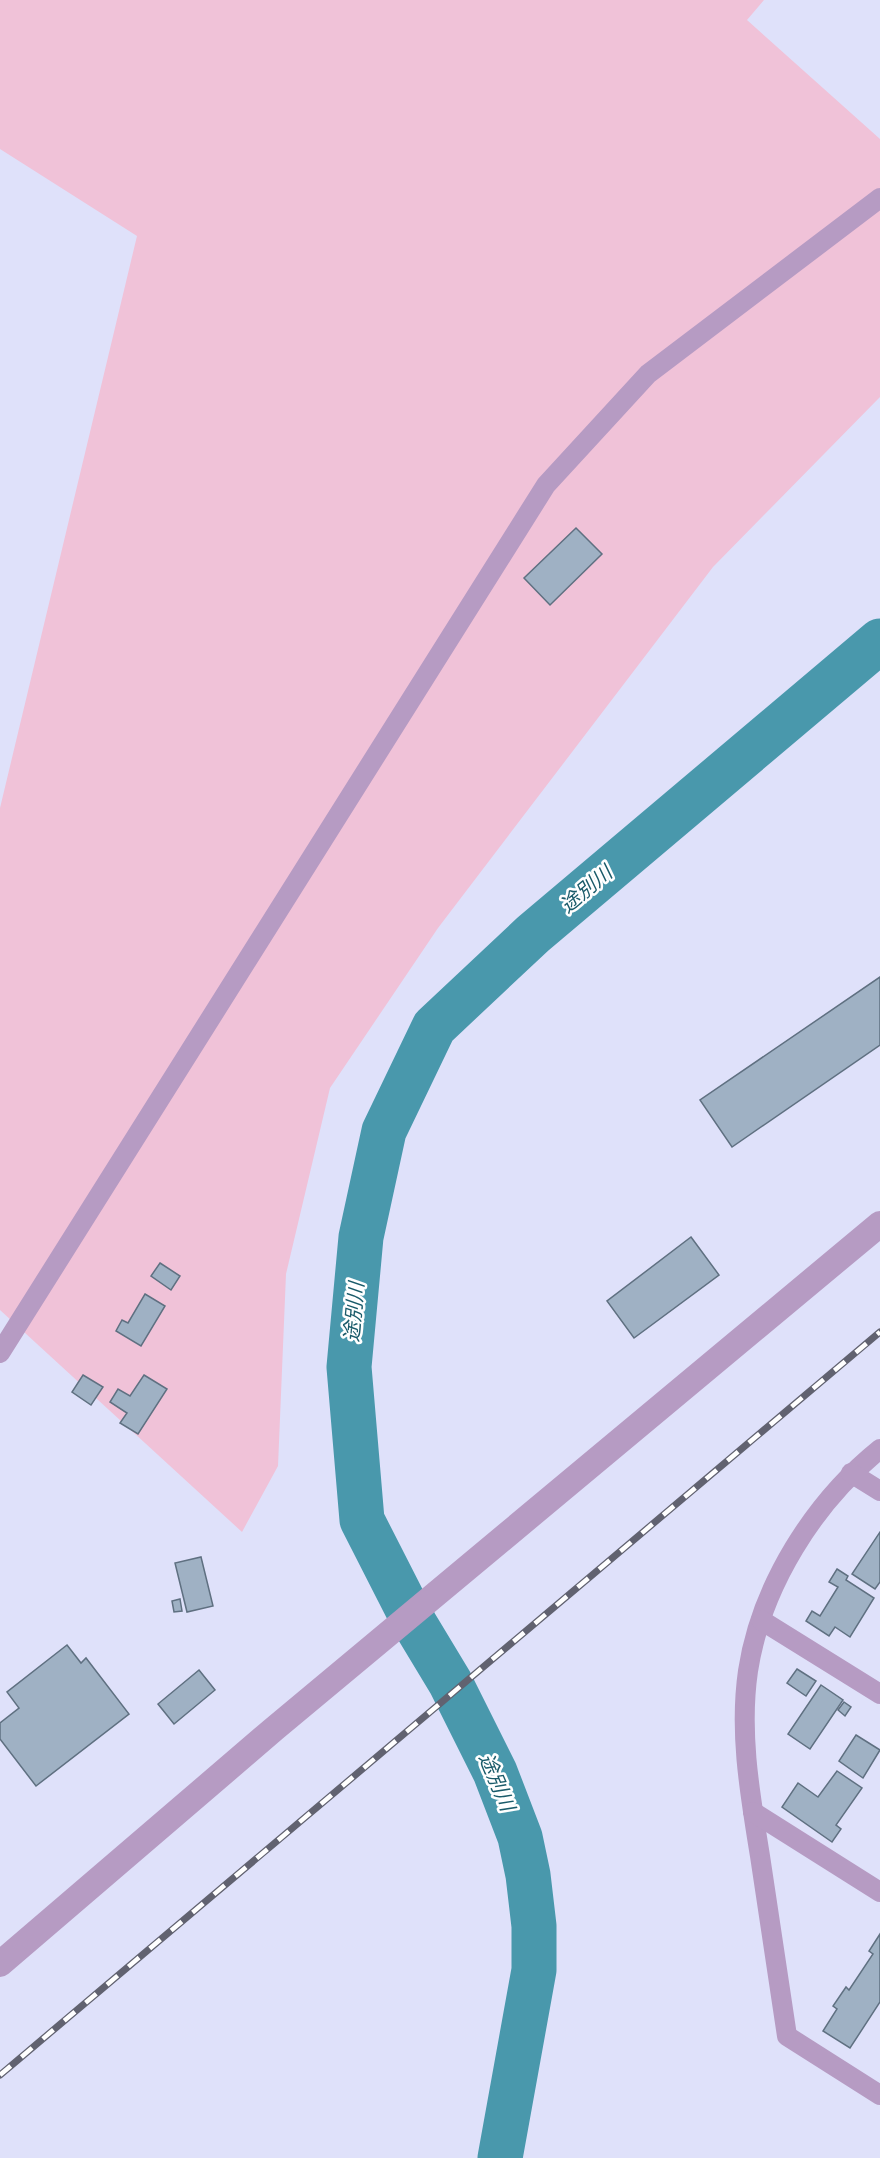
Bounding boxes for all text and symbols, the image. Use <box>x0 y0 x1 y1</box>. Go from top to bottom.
water label: 途別川 <box>556 860 618 917</box>
water label: 途別川 <box>340 1279 368 1343</box>
water label: 途別川 <box>475 1750 520 1816</box>

